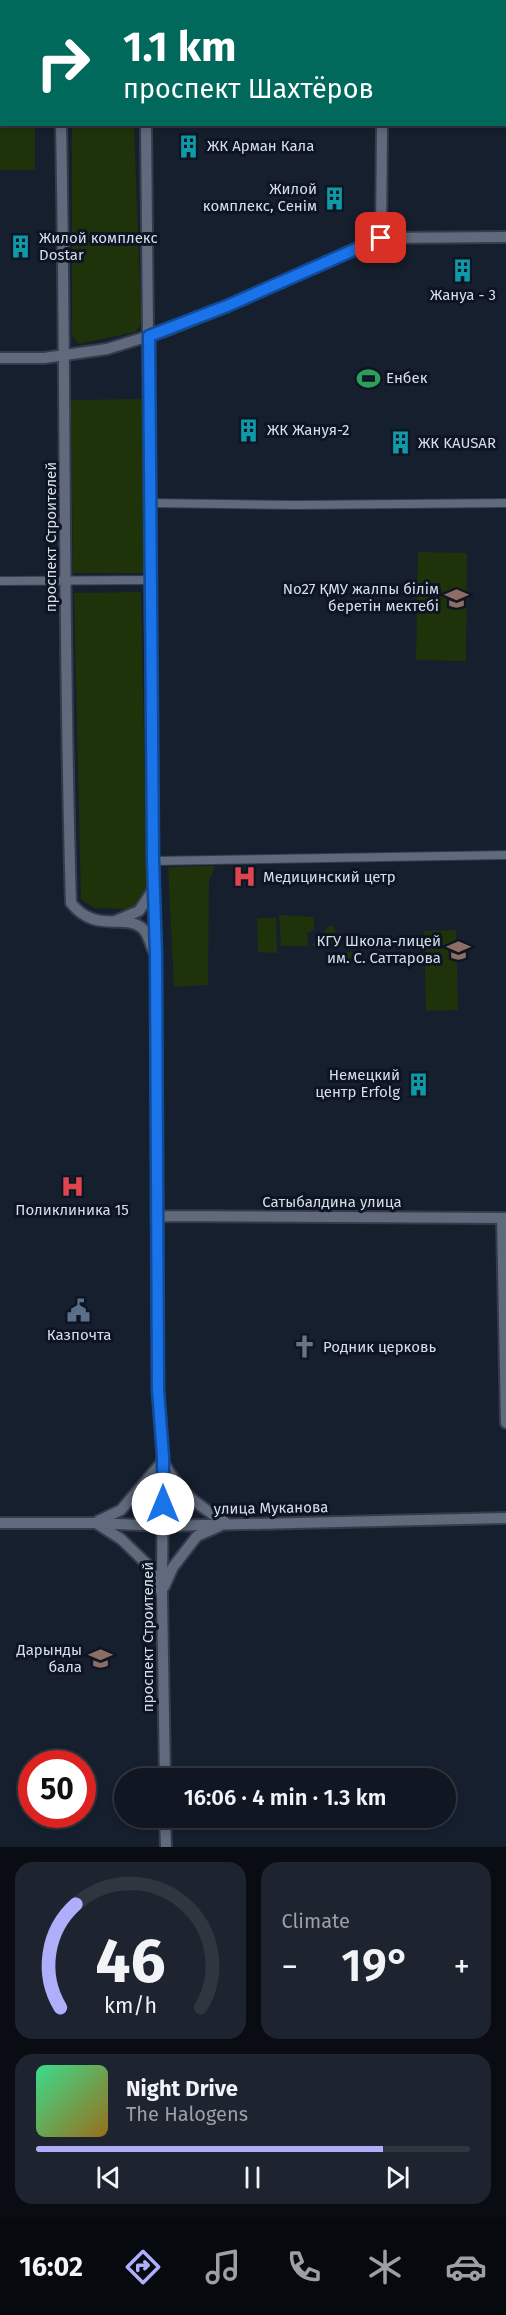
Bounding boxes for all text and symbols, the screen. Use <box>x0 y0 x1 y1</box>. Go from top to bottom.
text: 1.1 km <box>123 22 236 72</box>
icon: right <box>24 24 102 102</box>
text: проспект Шахтёров <box>123 73 374 105</box>
building icon: ЖК Арман Кала <box>176 133 202 159</box>
place label: ЖК Арман Кала <box>207 137 314 155</box>
place label: Жилой комплекс, Сенiм <box>203 180 317 215</box>
building icon: Жилой комплекс, Сенiм <box>322 185 348 211</box>
pin <box>355 212 406 263</box>
icon: arrive <box>364 221 397 254</box>
place label: Жилой комплекс Dostar <box>39 229 158 264</box>
building icon: Жилой комплекс Dostar <box>8 234 34 260</box>
building icon: Жануа - 3 <box>450 258 476 284</box>
place label: Жануа - 3 <box>430 286 496 304</box>
sports icon: Енбек <box>355 365 381 391</box>
place label: Енбек <box>386 369 428 387</box>
building icon: ЖК Жануя-2 <box>236 417 262 443</box>
place label: ЖК Жануя-2 <box>267 421 349 439</box>
building icon: ЖК KAUSAR <box>387 430 413 456</box>
place label: ЖК KAUSAR <box>418 434 496 452</box>
street label: проспект Строителей <box>42 462 60 612</box>
place label: No27 ҚМУ жалпы білім беретін мектебі <box>283 580 439 615</box>
school or university icon: No27 ҚМУ жалпы білім беретін мектебі <box>444 585 470 611</box>
hospital icon: Медицинский цетр <box>232 864 258 890</box>
place label: Медицинский цетр <box>263 868 396 886</box>
place label: КГУ Школа-лицей им. С. Саттарова <box>316 932 441 967</box>
school or university icon: КГУ Школа-лицей им. С. Саттарова <box>446 937 472 963</box>
place label: Немецкий центр Erfolg <box>315 1066 400 1101</box>
building icon: Немецкий центр Erfolg <box>405 1071 431 1097</box>
hospital icon: Поликлиника 15 <box>59 1173 85 1199</box>
street label: Сатыбалдина улица <box>262 1193 402 1211</box>
place label: Поликлиника 15 <box>15 1201 129 1219</box>
public building icon: Казпочта <box>66 1298 92 1324</box>
place label: Казпочта <box>47 1326 111 1344</box>
church icon: Родник церковь <box>292 1334 318 1360</box>
place label: Родник церковь <box>323 1338 436 1356</box>
position arrow <box>131 1472 195 1536</box>
street label: улица Муканова <box>214 1498 328 1518</box>
street label: проспект Строителей <box>139 1562 157 1712</box>
place label: Дарынды бала <box>15 1641 82 1676</box>
school or university icon: Дарынды бала <box>87 1646 113 1672</box>
speed limit sign: 50 <box>18 1750 96 1828</box>
text: 16:06 · 4 min · 1.3 km <box>184 1784 386 1811</box>
text: Climate <box>282 1909 350 1933</box>
text: 46 <box>95 1924 165 1999</box>
text: 19° <box>341 1939 410 1993</box>
text: − <box>282 1947 298 1987</box>
text: + <box>454 1947 470 1987</box>
text: km/h <box>104 1993 157 2019</box>
text: Night Drive <box>126 2075 238 2102</box>
text: The Halogens <box>126 2102 248 2126</box>
icon: previous <box>92 2161 125 2194</box>
icon: pause <box>236 2161 269 2194</box>
icon: next <box>381 2161 414 2194</box>
icon: directions <box>122 2246 164 2288</box>
icon: music <box>202 2246 244 2288</box>
icon: phone <box>283 2246 325 2288</box>
icon: climate <box>364 2246 406 2288</box>
icon: car <box>445 2246 487 2288</box>
text: 16:02 <box>19 2251 83 2283</box>

